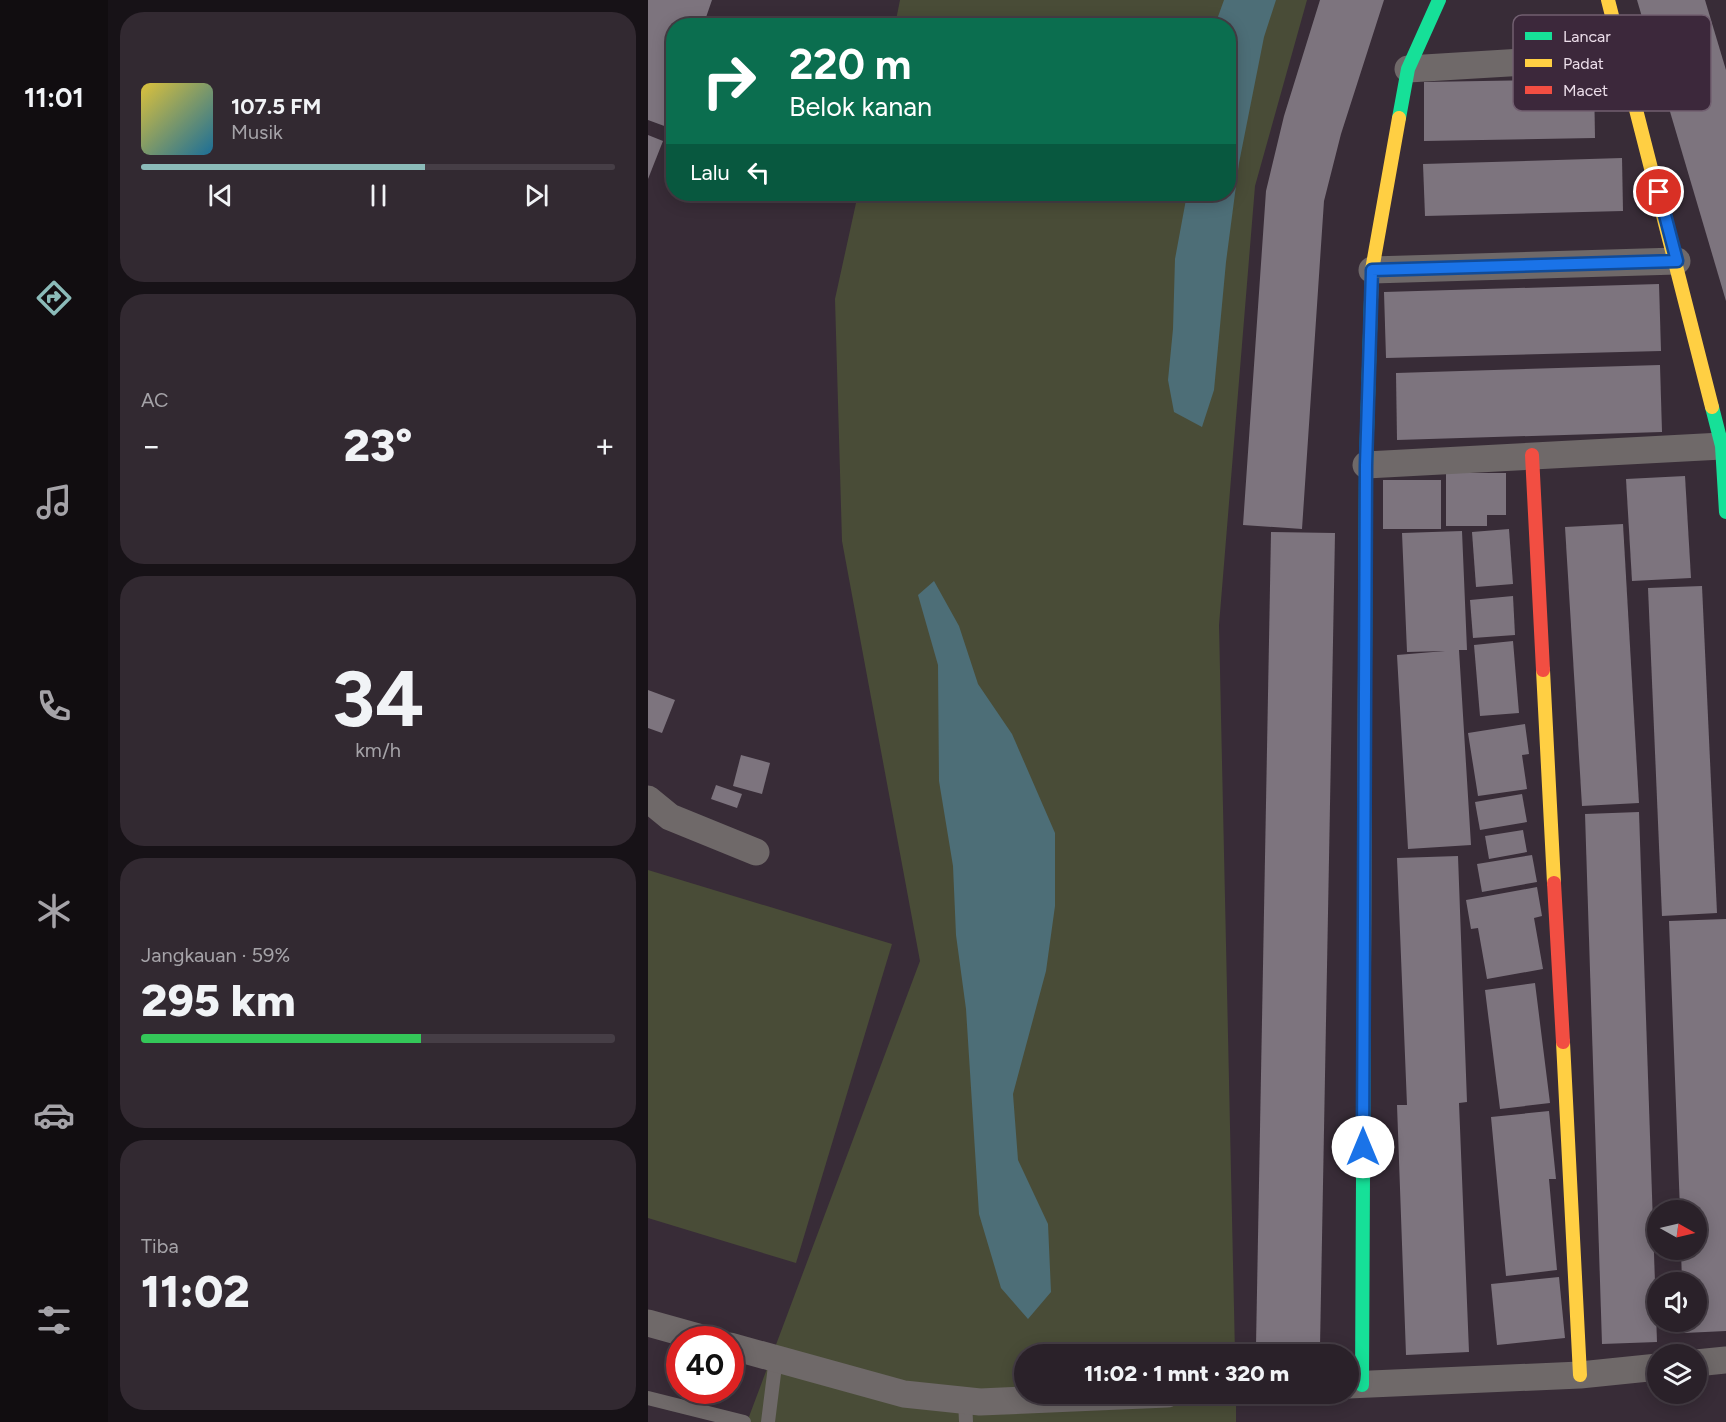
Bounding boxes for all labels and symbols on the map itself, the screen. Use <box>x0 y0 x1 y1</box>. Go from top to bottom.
legend <box>1513 15 1711 111</box>
text: Lancar <box>1563 27 1611 46</box>
text: Padat <box>1563 54 1604 73</box>
text: Macet <box>1563 81 1608 100</box>
pin <box>1633 166 1684 217</box>
position arrow <box>1331 1115 1395 1179</box>
north arrow <box>1647 1200 1707 1260</box>
speed limit sign: 40 <box>666 1326 744 1404</box>

